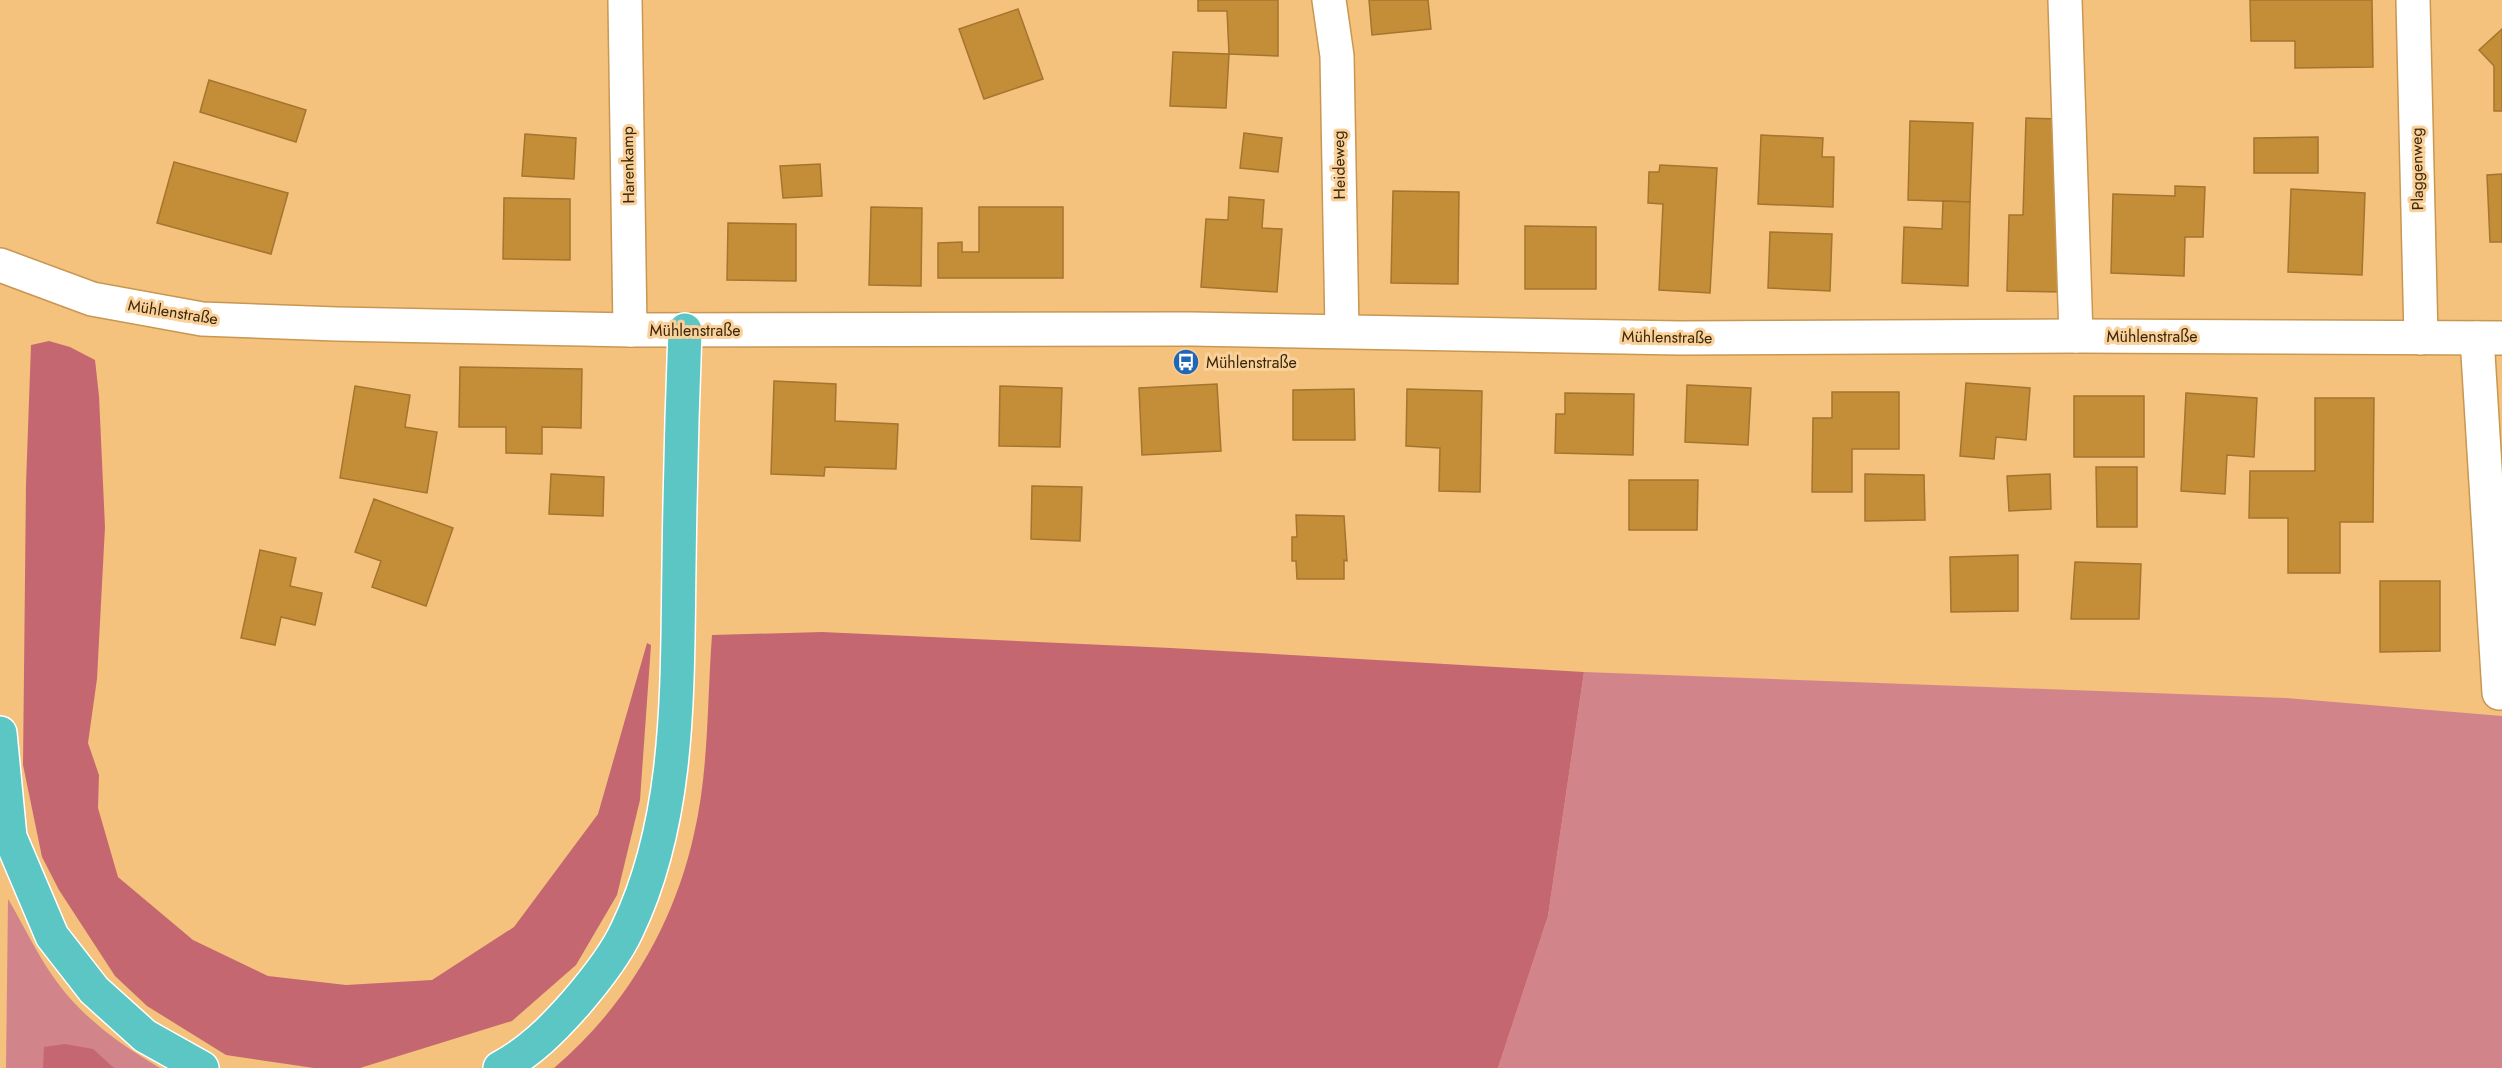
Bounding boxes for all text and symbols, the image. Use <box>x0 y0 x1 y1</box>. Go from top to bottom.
street label: Harenkamp <box>616 126 640 204</box>
street label: Plaggenweg <box>2405 127 2429 211</box>
street label: Heideweg <box>1327 130 1351 200</box>
street label: Mühlenstraße <box>126 294 220 330</box>
street label: Mühlenstraße <box>650 319 740 342</box>
street label: Mühlenstraße <box>1621 325 1713 349</box>
street label: Mühlenstraße <box>2107 325 2197 348</box>
bus stop icon: Mühlenstraße <box>1171 347 1201 377</box>
place label: Mühlenstraße <box>1206 351 1297 374</box>

